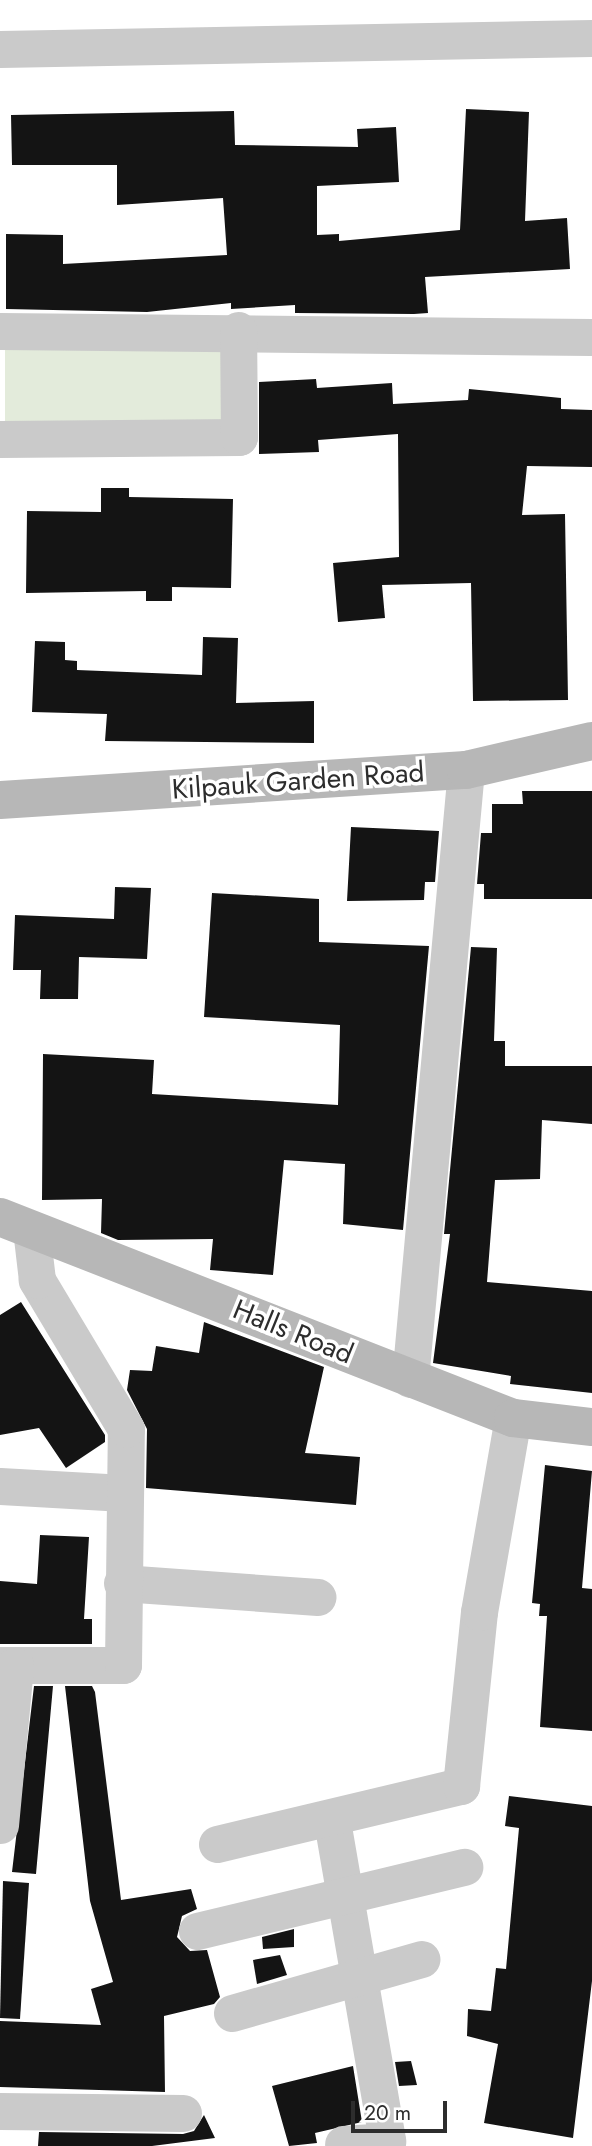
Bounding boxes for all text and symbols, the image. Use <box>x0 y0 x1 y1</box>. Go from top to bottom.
street label: Kilpauk Garden Road <box>171 755 425 807</box>
street label: Halls Road <box>228 1293 358 1371</box>
scale bar <box>354 2086 450 2130</box>
text: 20 m <box>364 2098 411 2128</box>

